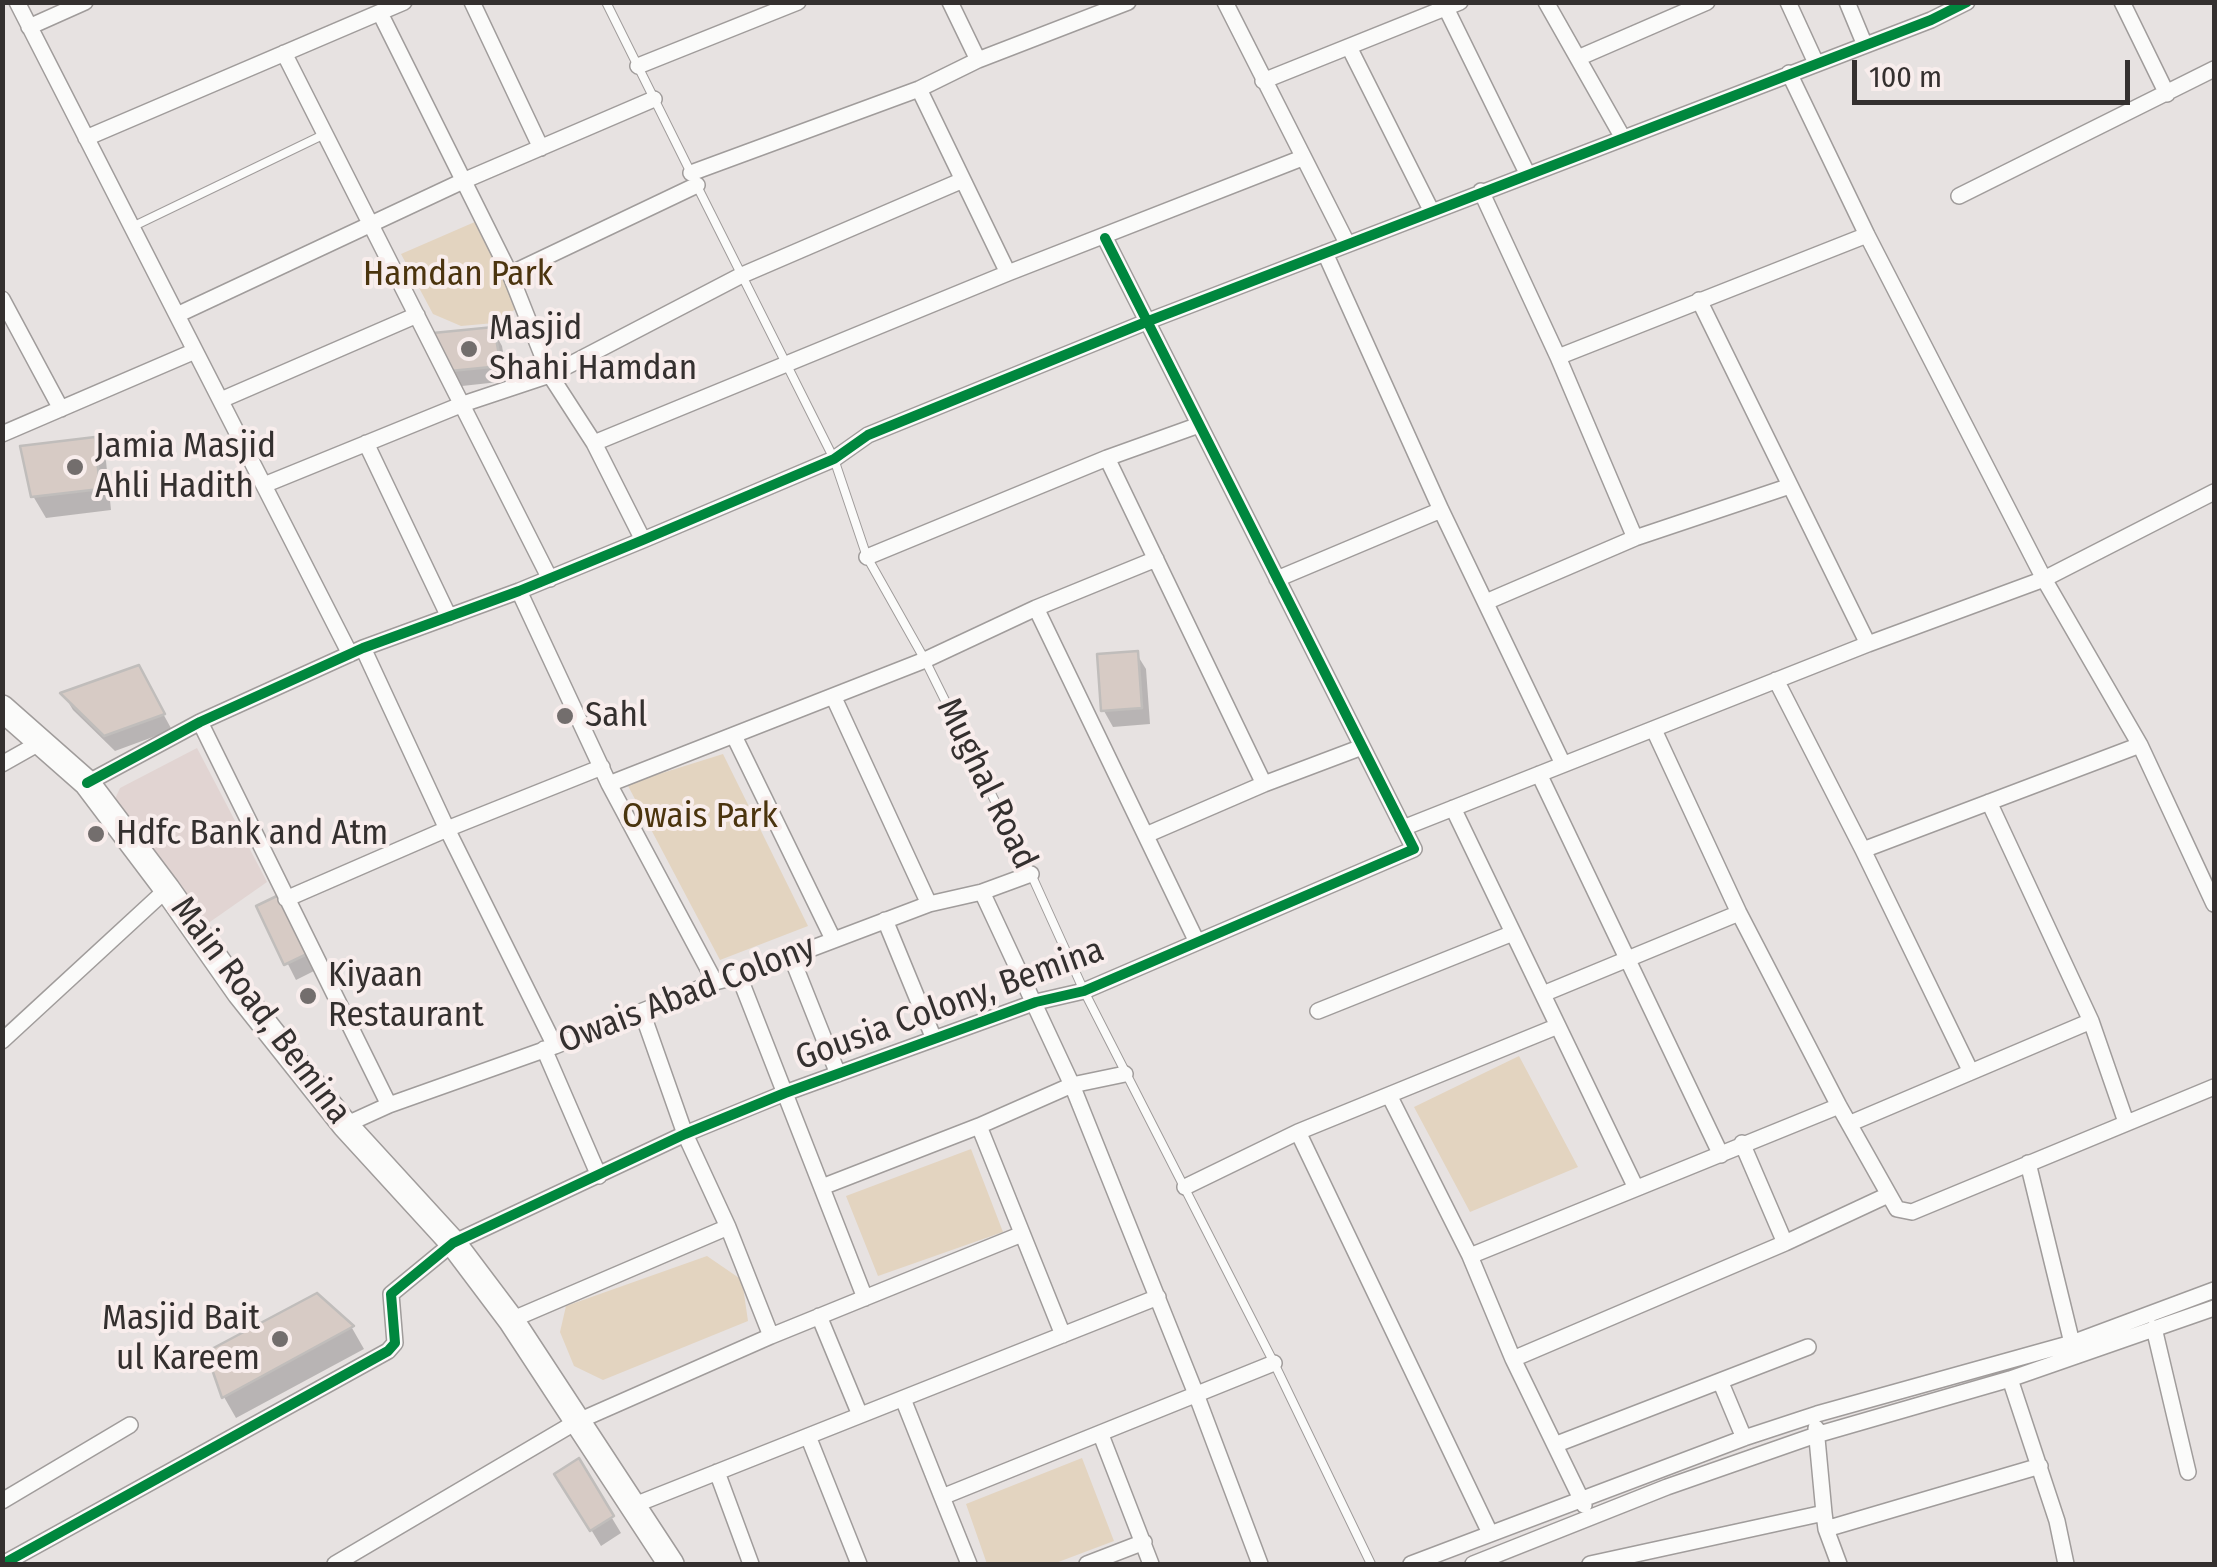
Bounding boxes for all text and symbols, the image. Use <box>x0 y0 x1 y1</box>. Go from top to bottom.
scale bar <box>1857 40 2134 102</box>
text: 100 m <box>1869 59 1942 95</box>
park label: Hamdan Park <box>363 254 553 296</box>
place label: Masjid Shahi Hamdan <box>489 308 697 390</box>
marker: Masjid Shahi Hamdan <box>458 338 480 360</box>
place label: Jamia Masjid Ahli Hadith <box>95 426 276 508</box>
marker: Jamia Masjid Ahli Hadith <box>64 456 86 478</box>
street label: Mughal Road <box>927 692 1045 876</box>
place label: Sahl <box>585 695 647 737</box>
marker: Sahl <box>554 705 576 727</box>
park label: Owais Park <box>622 796 778 838</box>
place label: Hdfc Bank and Atm <box>116 813 388 855</box>
marker: Hdfc Bank and Atm <box>85 823 107 845</box>
street label: Main Road, Bemina <box>161 889 359 1133</box>
street label: Owais Abad Colony <box>553 927 821 1063</box>
street label: Gousia Colony, Bemina <box>790 930 1110 1080</box>
place label: Kiyaan Restaurant <box>328 955 484 1037</box>
marker: Kiyaan Restaurant <box>297 985 319 1007</box>
place label: Masjid Bait ul Kareem <box>102 1298 260 1380</box>
marker: Masjid Bait ul Kareem <box>269 1328 291 1350</box>

